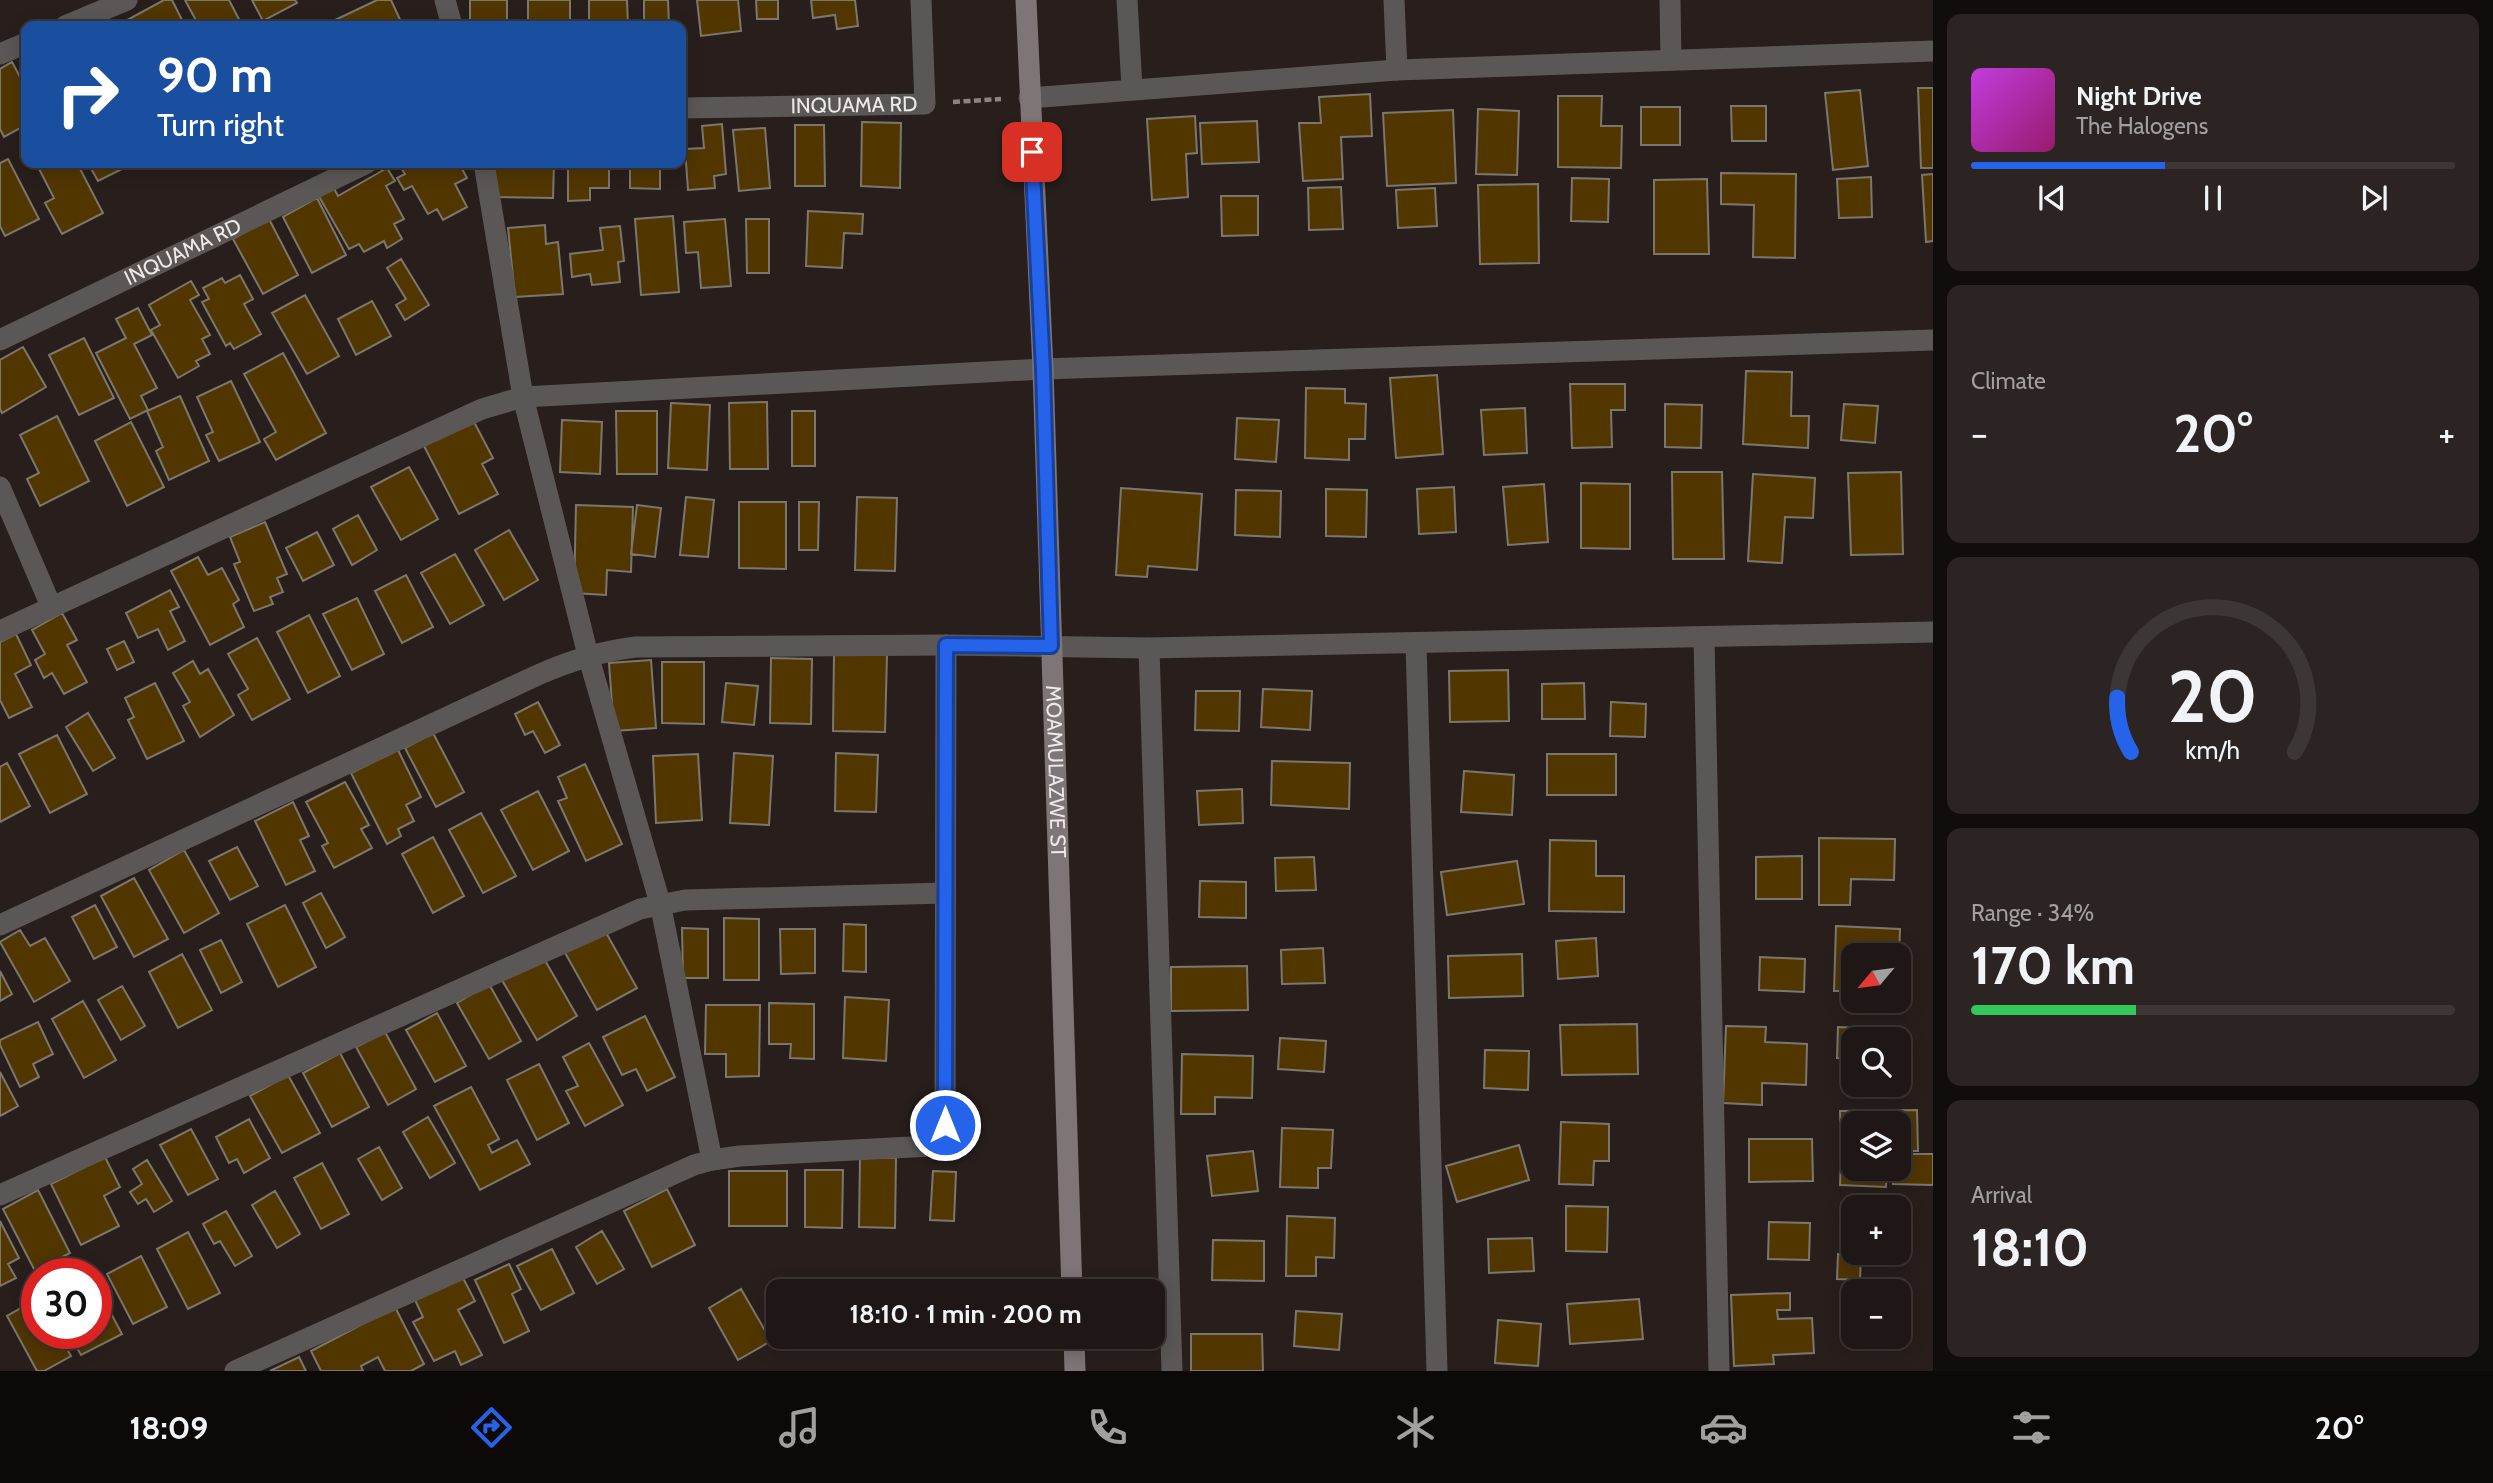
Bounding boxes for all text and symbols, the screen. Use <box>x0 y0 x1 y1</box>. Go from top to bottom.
text: 90 m <box>157 45 273 104</box>
icon: right <box>42 49 133 140</box>
text: Night Drive <box>2076 80 2202 112</box>
street label: INQUAMA RD <box>790 91 918 118</box>
text: Turn right <box>157 105 284 144</box>
text: The Halogens <box>2076 112 2208 140</box>
pin <box>1002 122 1062 182</box>
icon: arrive <box>1013 133 1051 171</box>
icon: previous <box>2033 179 2071 217</box>
icon: pause <box>2194 179 2232 217</box>
icon: next <box>2355 179 2393 217</box>
street label: INQUAMA RD <box>120 213 245 290</box>
text: Climate <box>1971 367 2046 395</box>
text: 20° <box>2173 402 2253 465</box>
text: − <box>1971 410 1988 457</box>
text: + <box>2438 410 2455 457</box>
text: 20 <box>2168 652 2258 740</box>
street label: MOAMULAZWE ST <box>1041 685 1071 858</box>
text: km/h <box>2186 734 2240 764</box>
text: Range · 34% <box>1971 899 2094 927</box>
text: 170 km <box>1971 934 2135 997</box>
north arrow <box>1841 943 1911 1013</box>
map controls <box>1841 943 1911 1349</box>
button: search <box>1841 1027 1911 1097</box>
position arrow <box>908 1088 982 1162</box>
button: layers <box>1841 1111 1911 1181</box>
text: Arrival <box>1971 1181 2032 1209</box>
button: + <box>1841 1195 1911 1265</box>
text: 18:10 <box>1971 1216 2089 1279</box>
speed limit sign: 30 <box>21 1258 112 1349</box>
button: − <box>1841 1279 1911 1349</box>
text: 18:10 · 1 min · 200 m <box>849 1298 1082 1330</box>
icon: directions <box>467 1403 516 1452</box>
icon: music <box>775 1403 824 1452</box>
icon: phone <box>1083 1403 1132 1452</box>
icon: climate <box>1391 1403 1440 1452</box>
icon: car <box>1699 1403 1748 1452</box>
icon: filters <box>2007 1403 2056 1452</box>
text: 18:09 <box>129 1408 208 1447</box>
text: 20° <box>2315 1408 2364 1447</box>

